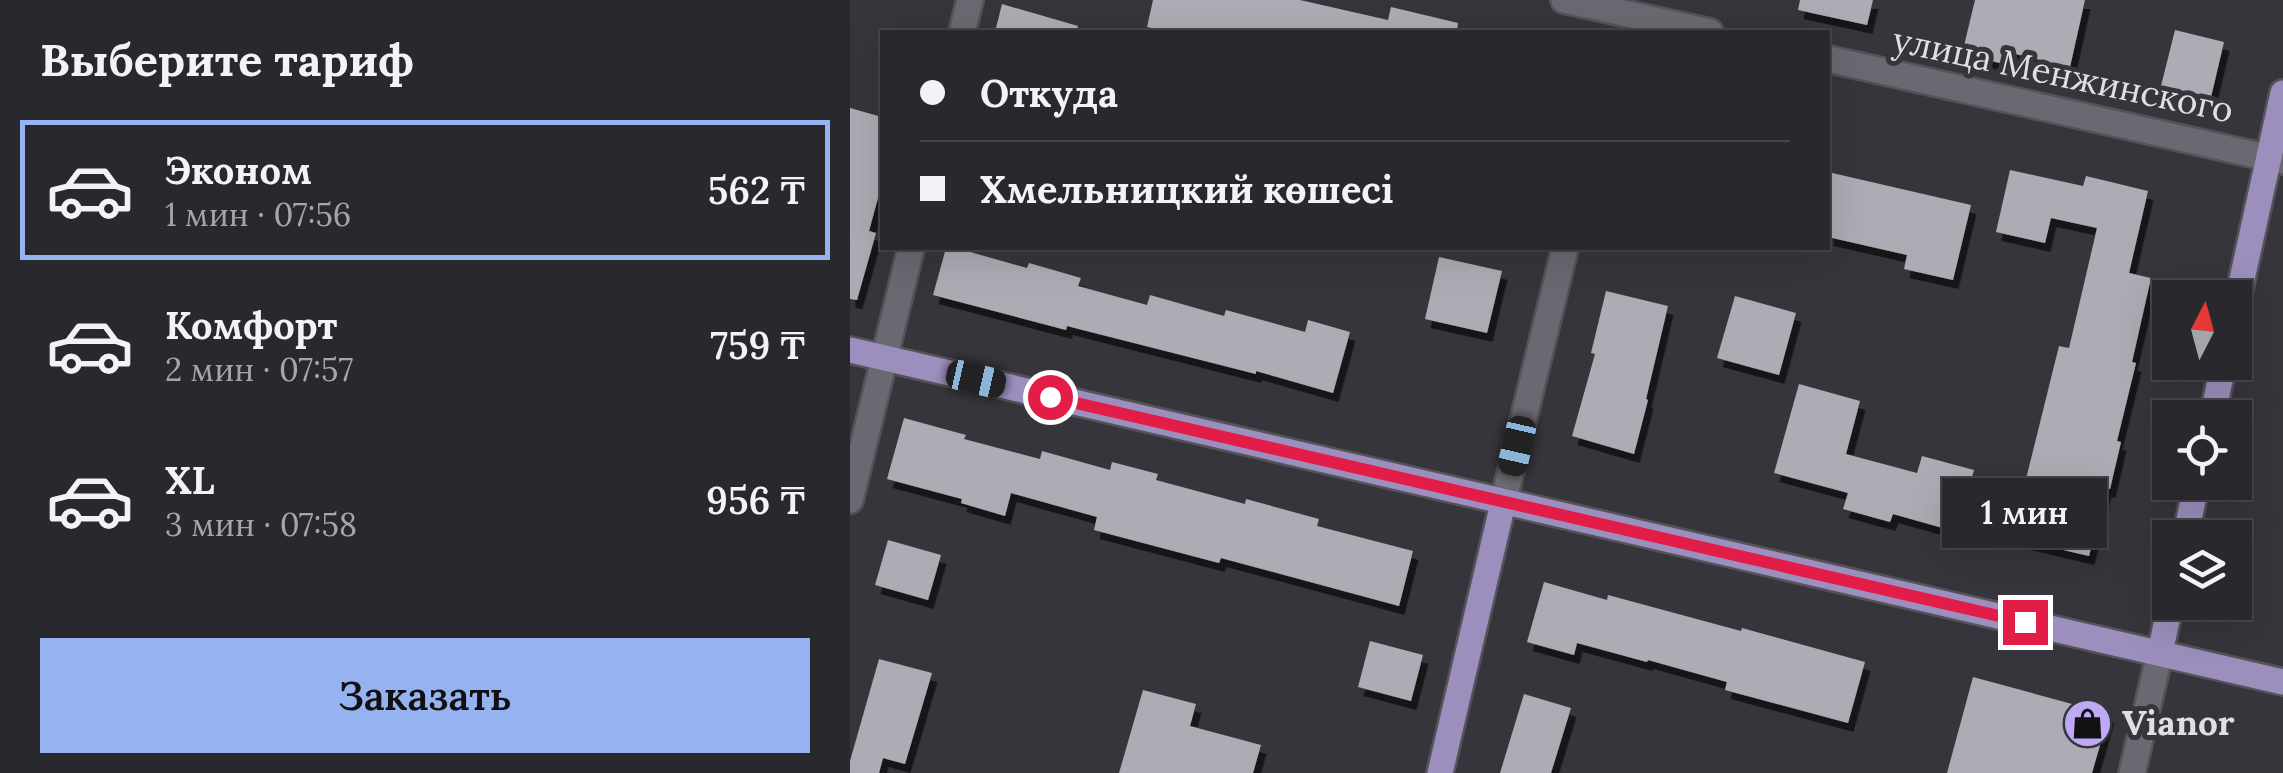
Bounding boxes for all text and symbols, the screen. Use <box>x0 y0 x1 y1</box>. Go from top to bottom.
street label: улица Менжинского <box>1889 16 2238 133</box>
text: Выберите тариф <box>40 31 414 88</box>
text: Откуда <box>980 69 1118 117</box>
icon: car <box>45 145 135 235</box>
text: Эконом <box>165 146 312 194</box>
text: Хмельницкий көшесі <box>980 165 1393 213</box>
text: 562 ₸ <box>708 166 805 214</box>
text: 1 мин · 07:56 <box>165 194 351 235</box>
north arrow <box>2152 280 2252 380</box>
map controls <box>2152 280 2252 620</box>
icon: car <box>45 300 135 390</box>
text: Комфорт <box>165 301 337 349</box>
text: 759 ₸ <box>710 321 805 369</box>
text: 2 мин · 07:57 <box>165 349 353 390</box>
car <box>943 358 1009 400</box>
route start <box>1028 375 1073 420</box>
button: locate <box>2152 400 2252 500</box>
car <box>1496 413 1538 479</box>
icon: car <box>45 455 135 545</box>
text: XL <box>165 456 215 504</box>
text: 956 ₸ <box>706 476 805 524</box>
callout: 1 мин <box>1942 477 2108 547</box>
text: 1 мин <box>1981 492 2068 533</box>
text: 3 мин · 07:58 <box>165 504 357 545</box>
button: layers <box>2152 520 2252 620</box>
route end <box>2003 600 2048 645</box>
button: Заказать <box>40 638 810 753</box>
shop icon: Vianor <box>2061 697 2113 749</box>
place label: Vianor <box>2122 700 2235 745</box>

